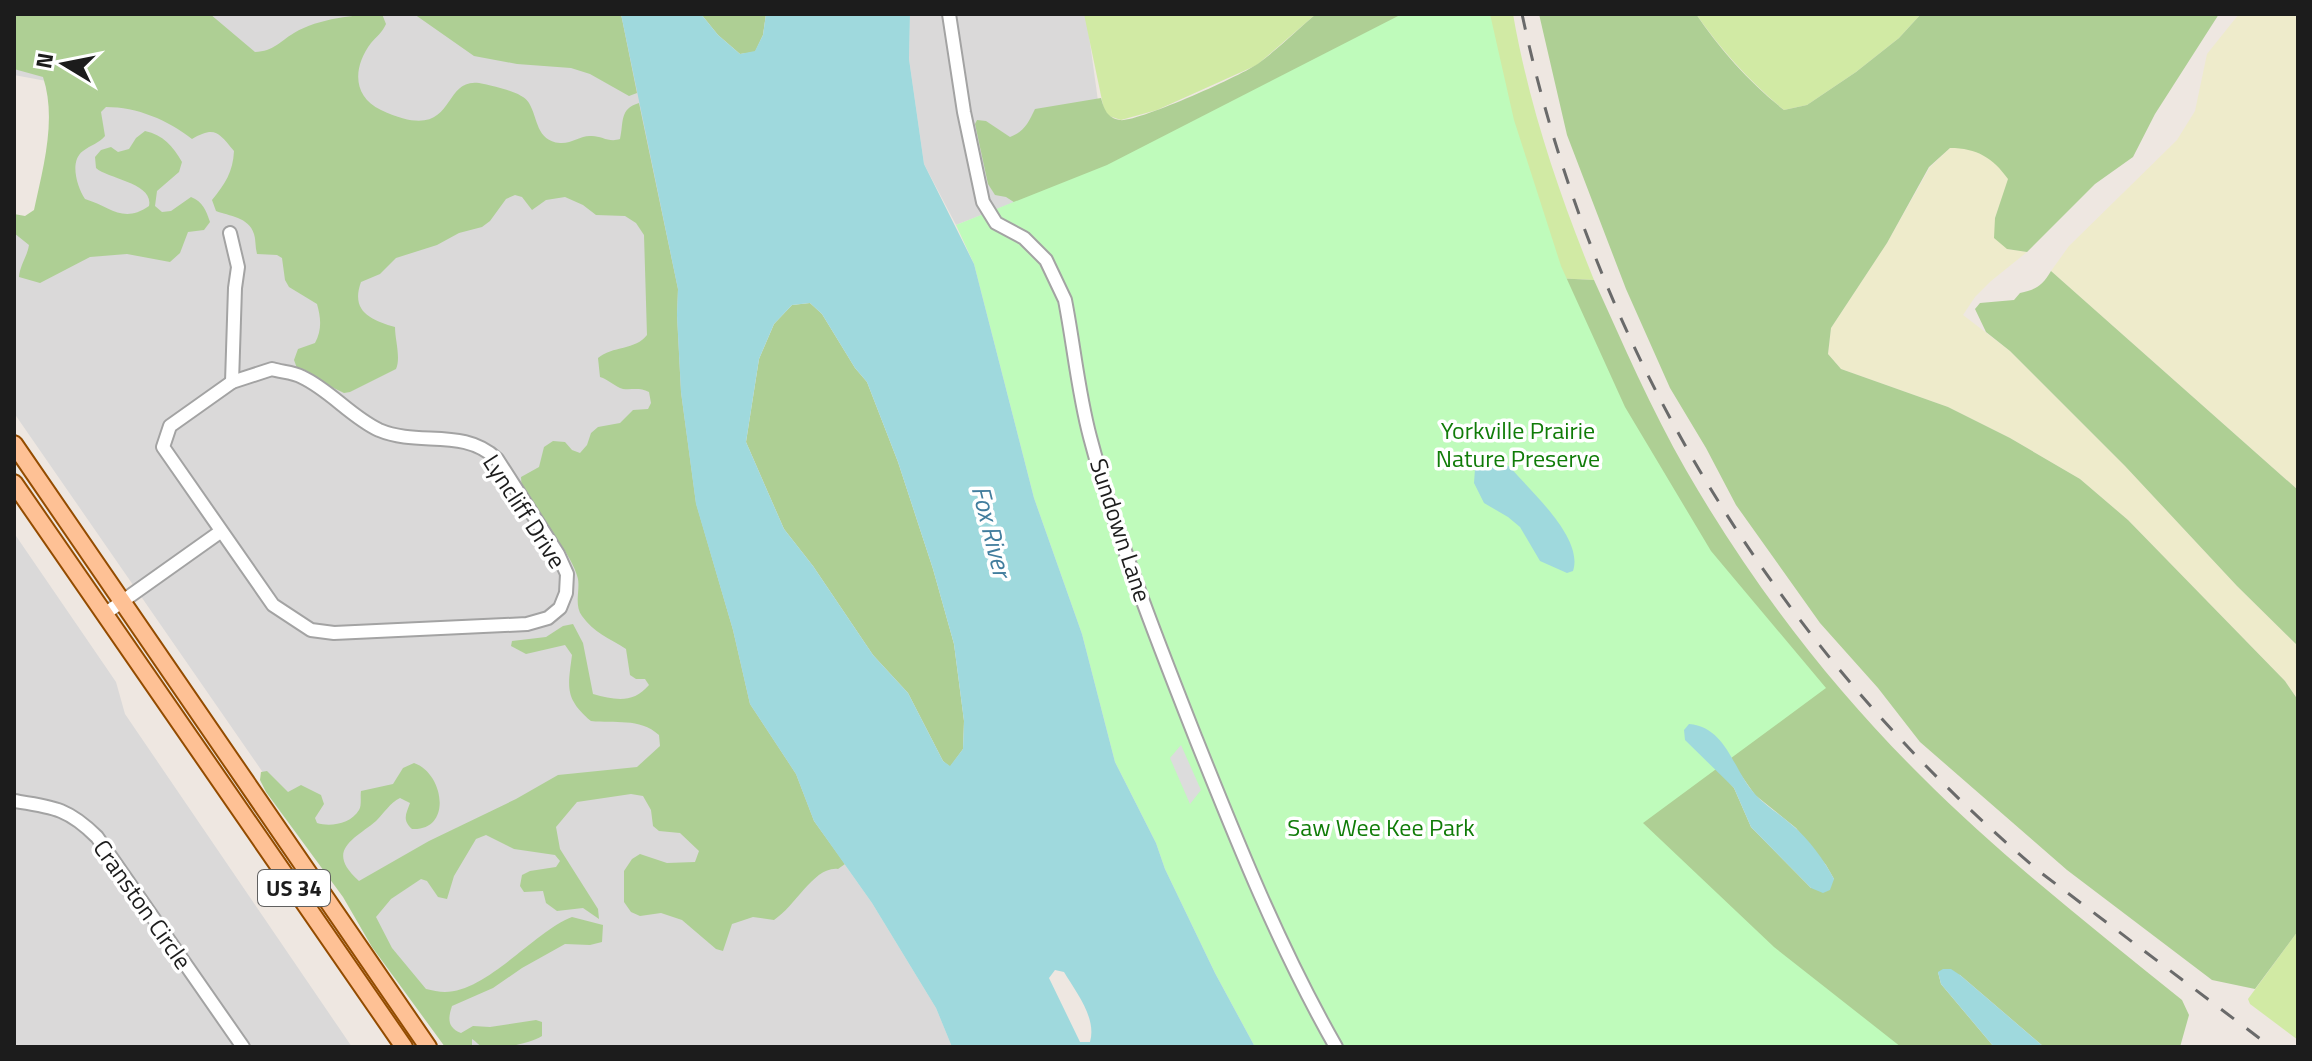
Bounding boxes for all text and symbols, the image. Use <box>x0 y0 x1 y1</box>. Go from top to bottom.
north arrow <box>24 24 104 104</box>
text: N <box>26 50 62 71</box>
park label: Yorkville Prairie Nature Preserve <box>1436 412 1600 476</box>
street label: Lyncliff Drive <box>475 447 575 575</box>
street label: Sundown Lane <box>1081 454 1161 606</box>
water label: Fox River <box>962 481 1023 584</box>
park label: Saw Wee Kee Park <box>1287 809 1475 845</box>
street label: Cranston Circle <box>85 832 201 976</box>
road number: US 34 <box>258 870 330 906</box>

